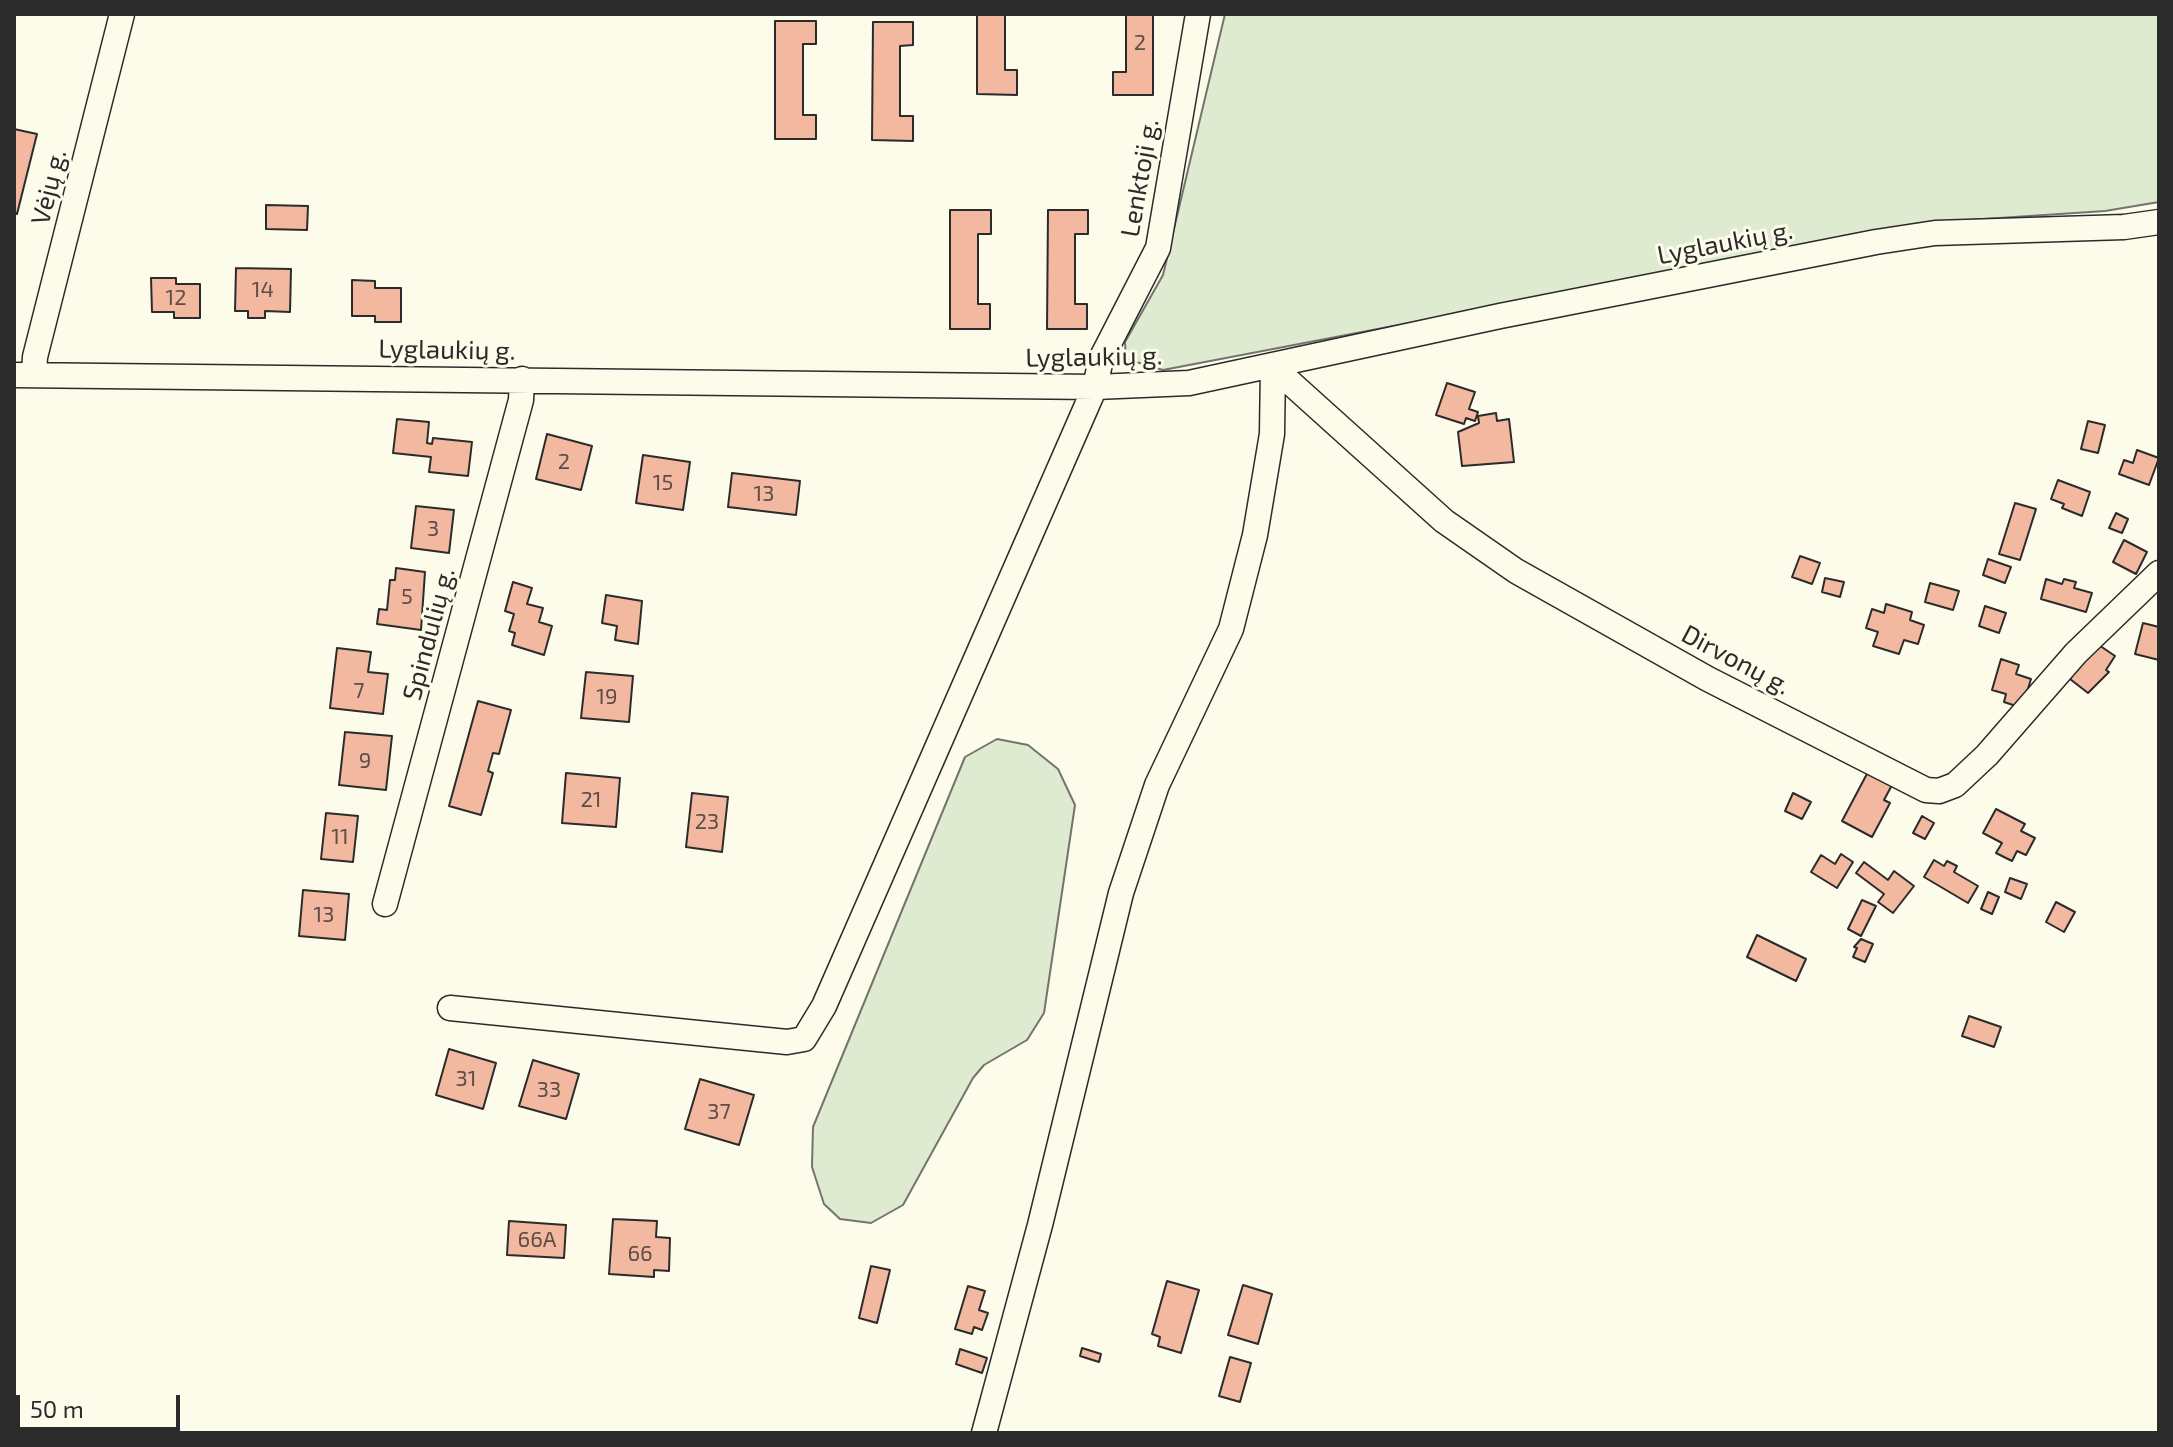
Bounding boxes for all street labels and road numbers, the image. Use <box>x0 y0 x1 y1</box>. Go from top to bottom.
street label: Lenktoji g. <box>1114 116 1166 240</box>
street label: Vėjų g. <box>25 146 73 228</box>
street label: Lyglaukių g. <box>1655 215 1795 271</box>
street label: Lyglaukių g. <box>378 333 516 367</box>
street label: Lyglaukių g. <box>1025 340 1163 374</box>
street label: Spindulių g. <box>396 564 462 704</box>
street label: Dirvonų g. <box>1676 618 1796 702</box>

